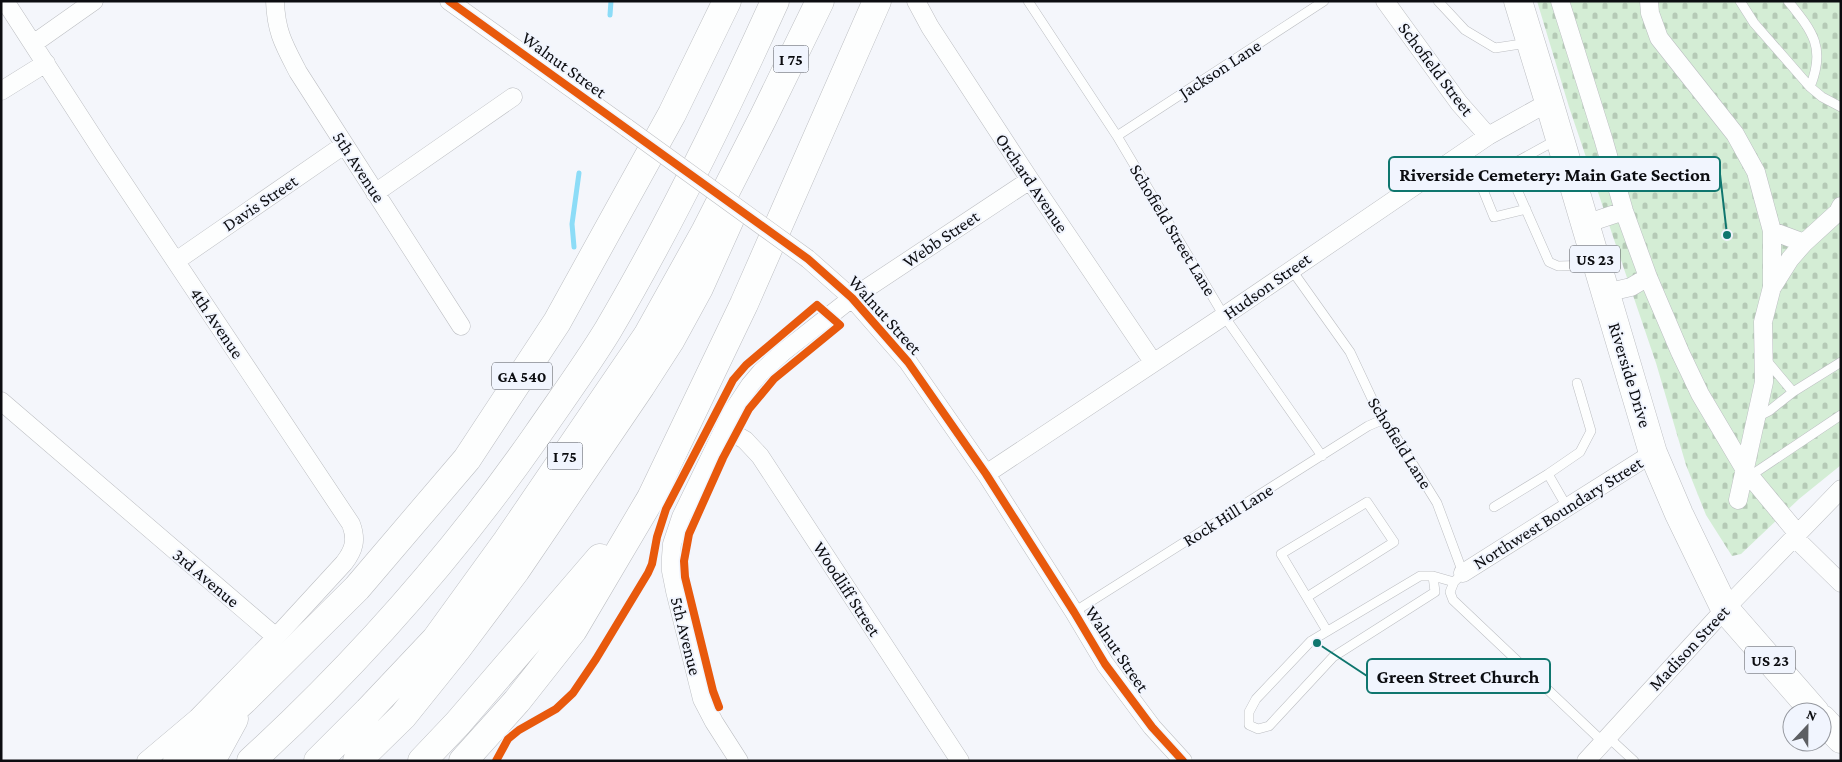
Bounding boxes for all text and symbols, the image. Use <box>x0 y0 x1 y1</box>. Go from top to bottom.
street label: Schofield Street <box>1394 18 1478 120</box>
street label: Walnut Street <box>518 28 611 103</box>
street label: Jackson Lane <box>1174 35 1265 104</box>
road number: I 75 <box>774 46 808 72</box>
street label: 5th Avenue <box>329 128 389 206</box>
street label: Orchard Avenue <box>991 130 1073 236</box>
callout: Riverside Cemetery: Main Gate Section <box>1389 157 1720 191</box>
street label: Schofield Street Lane <box>1126 161 1220 299</box>
text: Riverside Cemetery: Main Gate Section <box>1399 164 1711 185</box>
street label: Davis Street <box>219 170 302 235</box>
street label: Webb Street <box>899 206 984 272</box>
road number: US 23 <box>1570 245 1620 272</box>
street label: Hudson Street <box>1219 248 1315 323</box>
street label: Walnut Street <box>844 271 926 359</box>
street label: 4th Avenue <box>186 284 248 362</box>
street label: Riverside Drive <box>1605 320 1655 430</box>
road number: GA 540 <box>492 362 552 390</box>
street label: Schofield Lane <box>1364 393 1436 493</box>
road number: I 75 <box>548 442 582 470</box>
street label: Northwest Boundary Street <box>1470 452 1647 573</box>
street label: Rock Hill Lane <box>1179 479 1277 551</box>
street label: Woodliff Street <box>809 538 886 641</box>
street label: 3rd Avenue <box>169 544 243 612</box>
street label: 5th Avenue <box>667 595 705 678</box>
street label: Madison Street <box>1645 601 1734 695</box>
street label: Walnut Street <box>1081 602 1154 697</box>
road number: US 23 <box>1745 646 1795 674</box>
callout: Green Street Church <box>1367 659 1550 693</box>
text: Green Street Church <box>1377 666 1540 687</box>
north arrow <box>1782 702 1832 752</box>
text: N <box>1804 706 1820 724</box>

